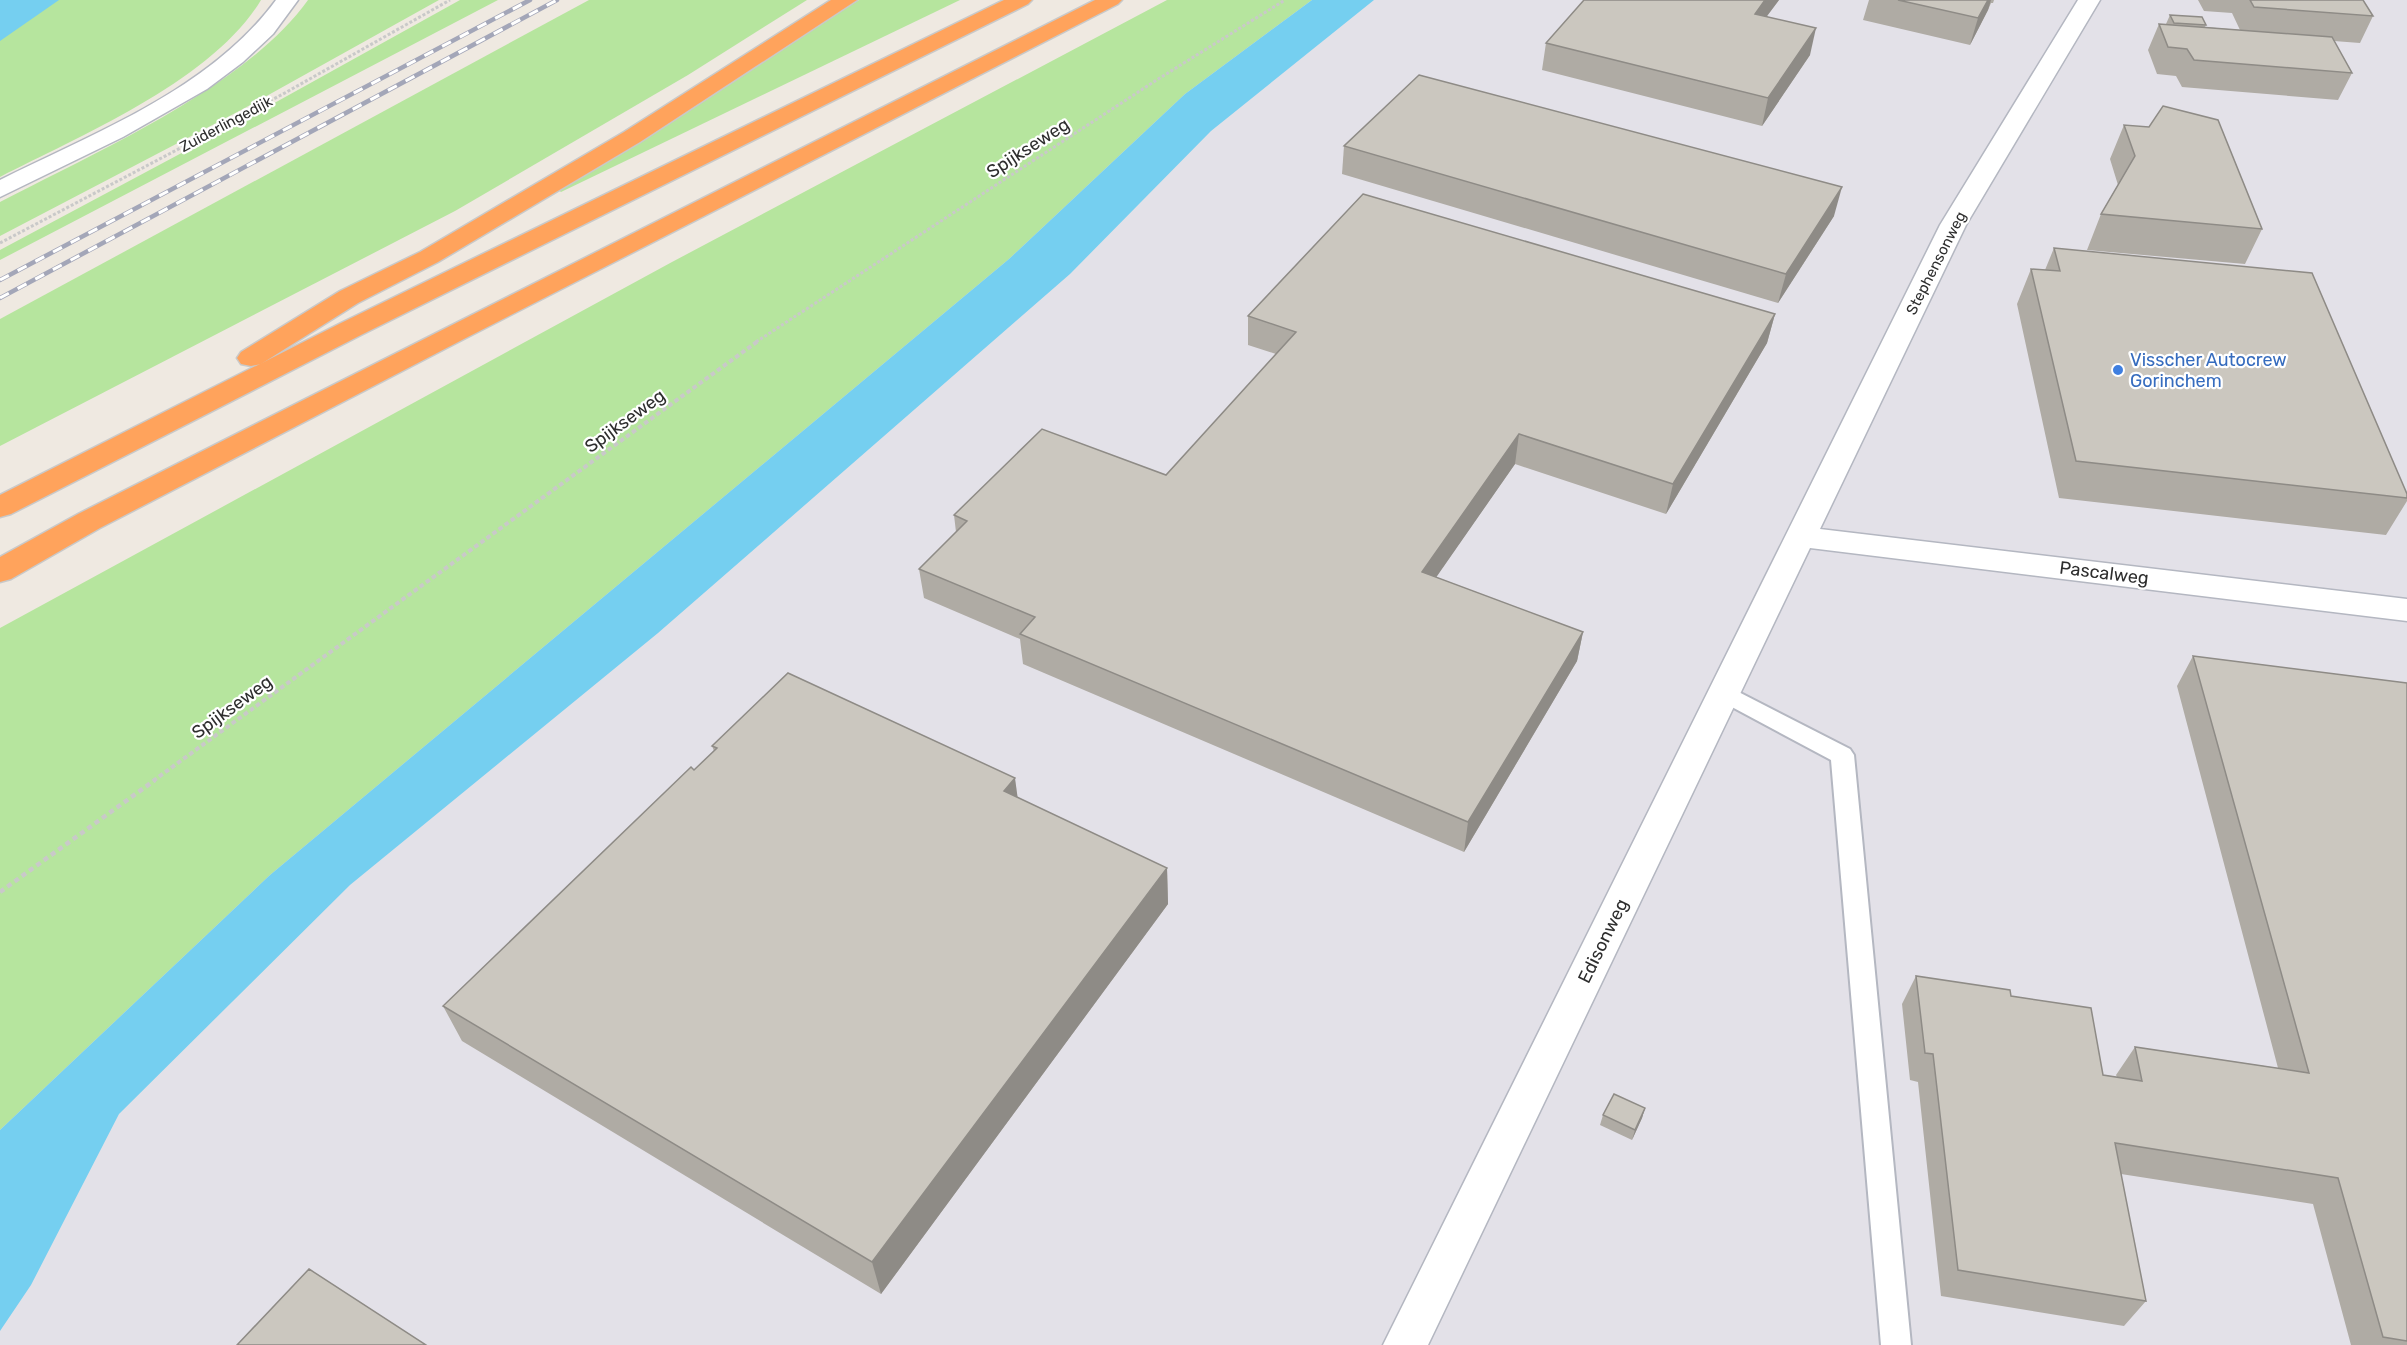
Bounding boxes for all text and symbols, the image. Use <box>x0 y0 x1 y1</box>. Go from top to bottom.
street label: Zuiderlingedijk <box>177 92 276 156</box>
street label: Spijkseweg <box>983 113 1073 183</box>
street label: Stephensonweg <box>1902 208 1970 318</box>
place label: Visscher Autocrew Gorinchem <box>2130 349 2287 392</box>
marker: Visscher Autocrew Gorinchem <box>2111 363 2125 377</box>
street label: Spijkseweg <box>581 384 669 458</box>
street label: Pascalweg <box>2058 557 2150 589</box>
street label: Spijkseweg <box>188 670 276 744</box>
street label: Edisonweg <box>1573 895 1633 987</box>

